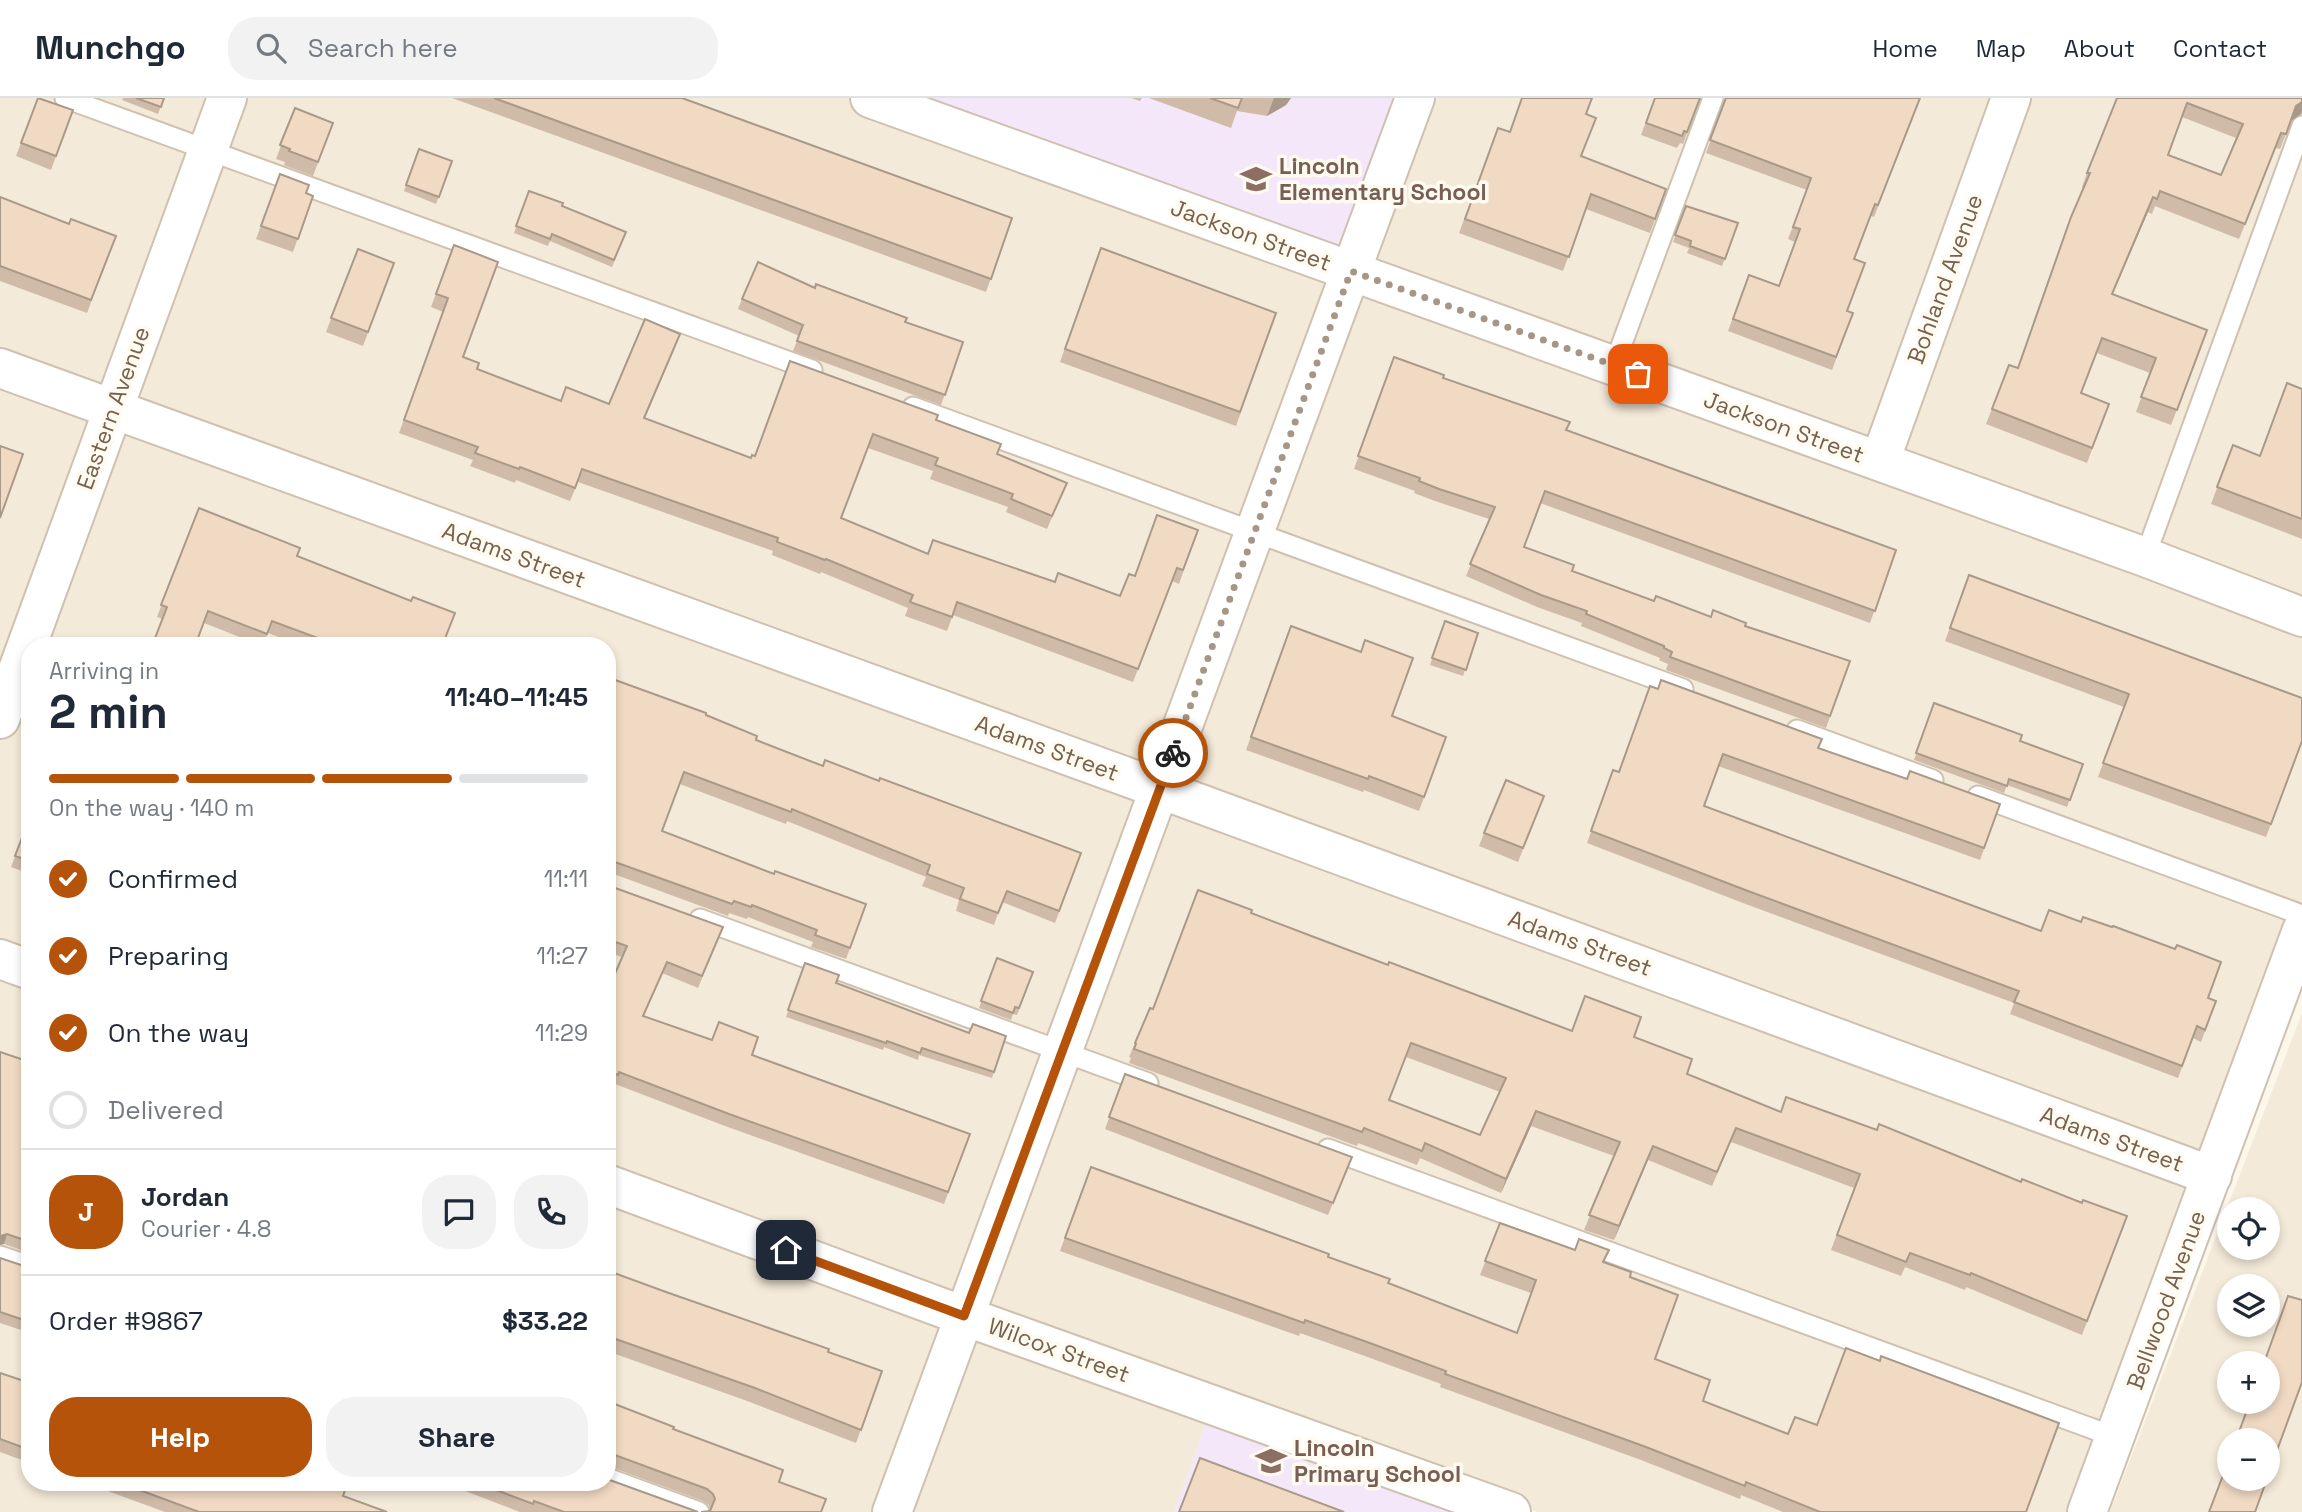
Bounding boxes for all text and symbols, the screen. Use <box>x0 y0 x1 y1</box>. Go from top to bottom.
search box <box>228 17 718 80</box>
text: Munchgo <box>35 27 186 69</box>
icon: search <box>252 29 290 67</box>
text: Search here <box>308 31 458 65</box>
text: Home <box>1872 33 1938 64</box>
text: Map <box>1976 33 2026 64</box>
text: About <box>2064 33 2135 64</box>
text: Contact <box>2173 33 2267 64</box>
place label: Lincoln Elementary School <box>1279 151 1487 207</box>
school or university icon: Lincoln Elementary School <box>1239 162 1273 196</box>
street label: Bohland Avenue <box>1900 190 1990 368</box>
street label: Jackson Street <box>1167 192 1335 278</box>
street label: Eastern Avenue <box>70 322 156 494</box>
pin <box>1608 344 1668 404</box>
icon: bag <box>1619 355 1657 393</box>
street label: Jackson Street <box>1700 384 1868 470</box>
street label: Adams Street <box>438 515 590 595</box>
text: Arriving in <box>49 656 159 686</box>
text: 11:40–11:45 <box>445 680 588 714</box>
text: 2 min <box>49 683 168 741</box>
street label: Adams Street <box>971 708 1123 788</box>
courier <box>1138 718 1208 788</box>
icon: bike <box>1154 734 1192 772</box>
text: On the way · 140 m <box>49 793 254 823</box>
icon: check <box>49 860 87 898</box>
text: Confirmed <box>108 862 238 896</box>
text: 11:11 <box>544 864 588 894</box>
street label: Adams Street <box>1504 903 1656 983</box>
icon: check <box>49 937 87 975</box>
text: Preparing <box>108 939 229 973</box>
text: 11:27 <box>536 941 588 971</box>
icon: check <box>49 1014 87 1052</box>
text: On the way <box>108 1016 249 1050</box>
text: 11:29 <box>535 1018 588 1048</box>
text: Delivered <box>108 1093 224 1127</box>
street label: Adams Street <box>2036 1099 2188 1179</box>
button: chat <box>422 1175 496 1249</box>
button: phone <box>514 1175 588 1249</box>
text: Jordan <box>141 1180 229 1214</box>
text: J <box>78 1195 94 1229</box>
map controls <box>2217 1197 2280 1491</box>
button: locate <box>2217 1197 2280 1260</box>
street label: Bellwood Avenue <box>2120 1206 2212 1394</box>
text: Courier · 4.8 <box>141 1214 271 1244</box>
pin <box>756 1220 816 1280</box>
icon: home <box>767 1231 805 1269</box>
button: layers <box>2217 1274 2280 1337</box>
text: Order #9867 <box>49 1304 203 1338</box>
text: $33.22 <box>502 1304 588 1338</box>
street label: Wilcox Street <box>984 1311 1134 1389</box>
button: + <box>2217 1351 2280 1414</box>
button: Help <box>49 1397 312 1477</box>
button: Share <box>326 1397 588 1477</box>
button: − <box>2217 1428 2280 1491</box>
place label: Lincoln Primary School <box>1294 1433 1461 1489</box>
school or university icon: Lincoln Primary School <box>1254 1444 1288 1478</box>

